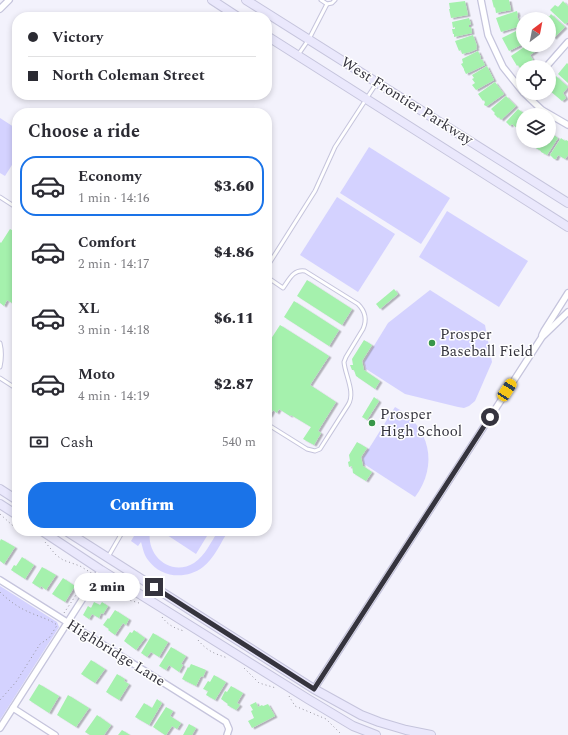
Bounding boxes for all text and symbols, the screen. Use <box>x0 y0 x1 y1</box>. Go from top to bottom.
north arrow <box>516 12 556 52</box>
map controls <box>516 12 556 148</box>
text: Victory <box>52 26 103 49</box>
street label: West Frontier Parkway <box>336 51 478 152</box>
button: locate <box>516 60 556 100</box>
text: North Coleman Street <box>52 64 205 87</box>
button: layers <box>516 108 556 148</box>
text: Choose a ride <box>28 118 140 145</box>
text: Economy <box>78 165 142 188</box>
icon: car <box>30 168 66 204</box>
text: $3.60 <box>214 175 254 198</box>
text: 1 min · 14:16 <box>78 188 150 208</box>
text: Comfort <box>78 231 136 254</box>
icon: car <box>30 234 66 270</box>
text: $4.86 <box>214 241 254 264</box>
text: 2 min · 14:17 <box>78 254 150 274</box>
text: XL <box>78 297 99 320</box>
icon: car <box>30 300 66 336</box>
text: $6.11 <box>214 307 254 330</box>
text: 3 min · 14:18 <box>78 320 150 340</box>
place label: Prosper Baseball Field <box>440 323 533 363</box>
marker: Prosper Baseball Field <box>427 338 437 348</box>
text: Moto <box>78 363 115 386</box>
icon: car <box>30 366 66 402</box>
text: $2.87 <box>214 373 254 396</box>
car <box>495 377 519 403</box>
text: 4 min · 14:19 <box>78 386 150 406</box>
place label: Prosper High School <box>380 403 462 443</box>
route start <box>481 408 499 426</box>
marker: Prosper High School <box>367 418 377 428</box>
icon: cash <box>28 431 50 453</box>
text: Cash <box>60 431 93 454</box>
text: 540 m <box>222 432 256 452</box>
button: Confirm <box>28 482 256 528</box>
callout: 2 min <box>74 573 140 601</box>
text: 2 min <box>89 577 125 597</box>
route end <box>145 578 163 596</box>
street label: Highbridge Lane <box>62 613 170 693</box>

